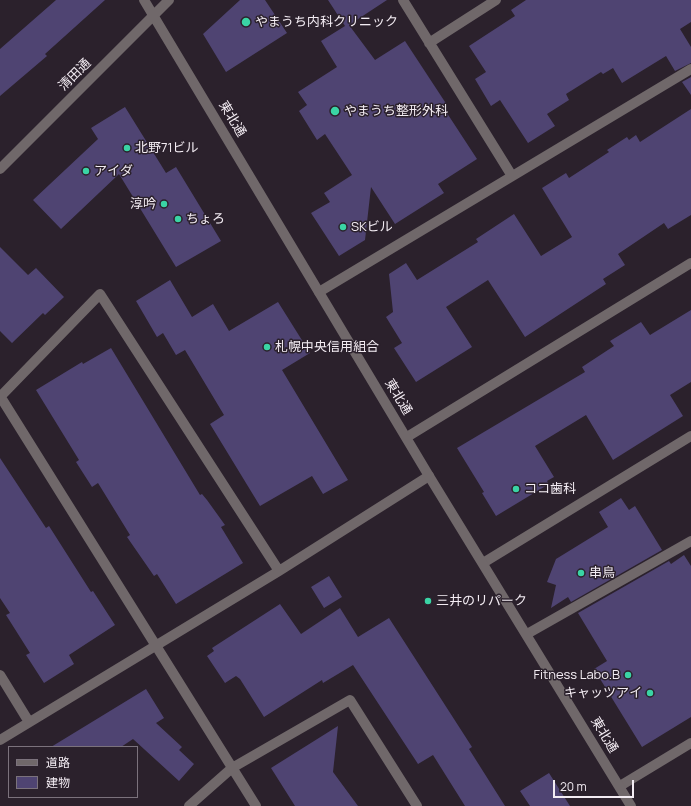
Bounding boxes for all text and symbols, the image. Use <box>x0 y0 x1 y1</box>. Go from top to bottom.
place label: やまうち内科クリニック <box>255 14 398 30</box>
marker: やまうち内科クリニック <box>240 16 252 28</box>
street label: 清田通 <box>56 56 94 94</box>
street label: 東北通 <box>215 98 249 140</box>
place label: やまうち整形外科 <box>344 103 448 119</box>
marker: やまうち整形外科 <box>329 105 341 117</box>
place label: 北野71ビル <box>135 140 199 156</box>
marker: 北野71ビル <box>122 143 132 153</box>
place label: アイダ <box>94 163 133 179</box>
marker: アイダ <box>81 166 91 176</box>
place label: 淳吟 <box>130 196 156 212</box>
marker: 淳吟 <box>159 199 169 209</box>
place label: ちょろ <box>186 211 225 227</box>
marker: ちょろ <box>173 214 183 224</box>
place label: SKビル <box>351 219 393 235</box>
marker: SKビル <box>338 222 348 232</box>
place label: 札幌中央信用組合 <box>275 339 379 355</box>
marker: 札幌中央信用組合 <box>262 342 272 352</box>
street label: 東北通 <box>381 376 415 418</box>
place label: ココ歯科 <box>524 481 576 497</box>
marker: ココ歯科 <box>511 484 521 494</box>
place label: 串鳥 <box>589 565 615 581</box>
marker: 串鳥 <box>576 568 586 578</box>
place label: 三井のリパーク <box>436 593 527 609</box>
marker: 三井のリパーク <box>423 596 433 606</box>
place label: Fitness Labo.B <box>533 667 620 683</box>
marker: Fitness Labo.B <box>623 670 633 680</box>
place label: キャッツアイ <box>564 685 642 701</box>
marker: キャッツアイ <box>645 688 655 698</box>
street label: 東北通 <box>587 714 621 756</box>
legend <box>8 746 138 798</box>
text: 道路 <box>46 754 70 771</box>
scale bar <box>555 772 636 798</box>
text: 建物 <box>46 774 70 791</box>
text: 20 m <box>560 778 587 795</box>

